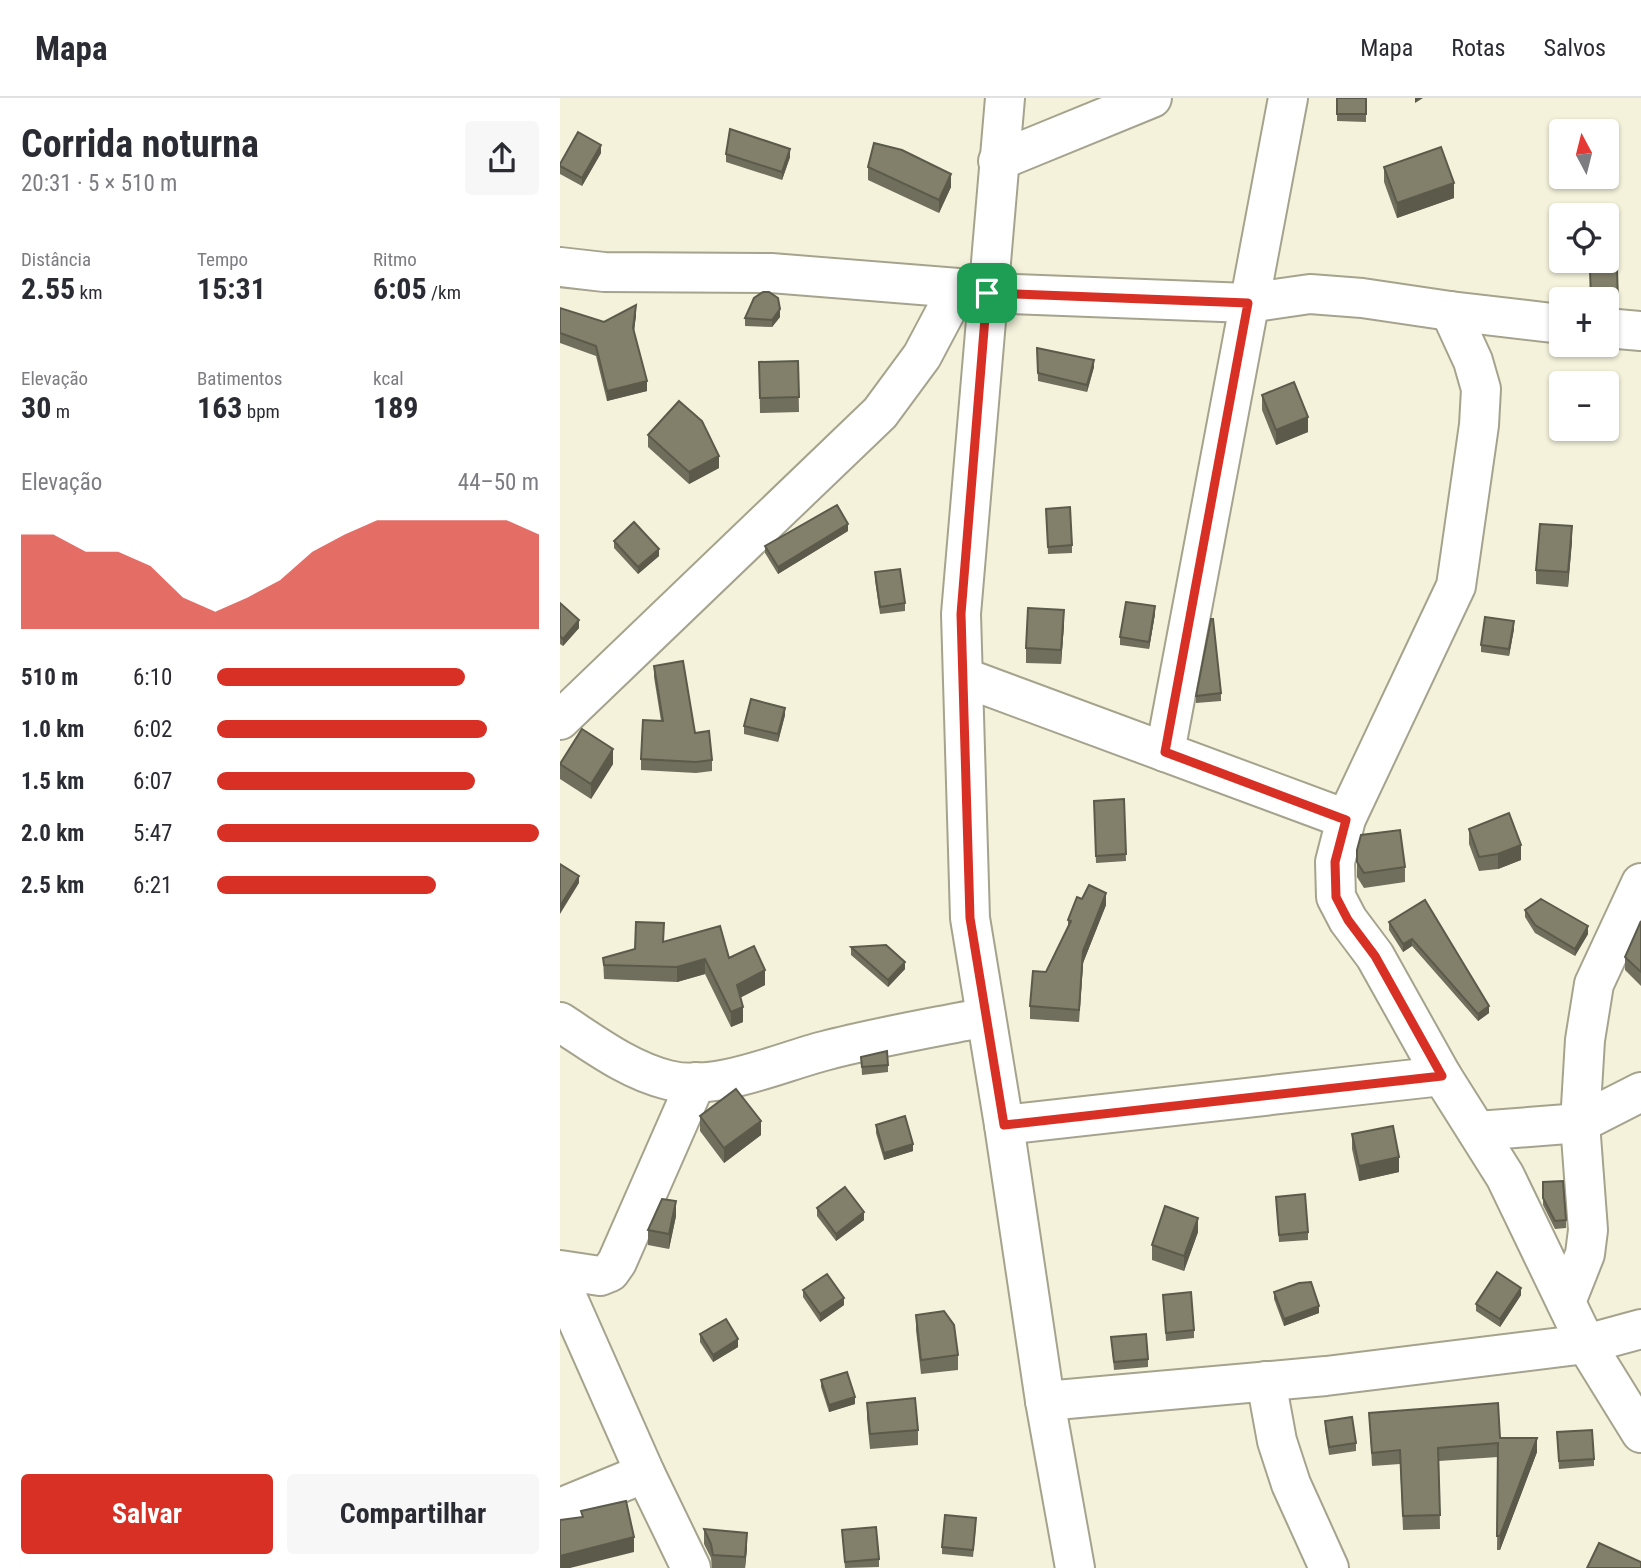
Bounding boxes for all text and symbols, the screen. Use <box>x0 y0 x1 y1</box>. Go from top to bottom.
text: Mapa <box>35 29 107 68</box>
text: Mapa <box>1360 34 1413 62</box>
text: Rotas <box>1451 34 1505 62</box>
text: Salvos <box>1543 34 1606 62</box>
north arrow <box>1549 119 1619 189</box>
map controls <box>1549 119 1619 441</box>
button: share <box>465 121 539 195</box>
text: Corrida noturna <box>21 122 259 166</box>
text: 20:31 · 5 × 510 m <box>21 170 177 197</box>
button: locate <box>1549 203 1619 273</box>
text: Distância <box>21 248 91 271</box>
text: Tempo <box>197 248 248 271</box>
text: Ritmo <box>373 248 417 271</box>
pin <box>957 263 1017 323</box>
text: 2.55 <box>21 271 75 306</box>
text: 15:31 <box>197 271 266 306</box>
text: 6:05 <box>373 271 427 306</box>
icon: arrive <box>968 274 1006 312</box>
text: km <box>75 281 102 304</box>
text: /km <box>427 281 461 304</box>
button: + <box>1549 287 1619 357</box>
text: Elevação <box>21 367 88 390</box>
text: Batimentos <box>197 367 283 390</box>
text: kcal <box>373 367 404 390</box>
button: − <box>1549 371 1619 441</box>
text: 30 <box>21 390 51 425</box>
text: 163 <box>197 390 242 425</box>
text: 189 <box>373 390 418 425</box>
text: m <box>51 400 70 423</box>
text: bpm <box>242 400 280 423</box>
text: Elevação <box>21 469 102 496</box>
text: 44–50 m <box>458 469 539 496</box>
text: 510 m <box>21 664 78 691</box>
text: 6:10 <box>133 664 172 691</box>
text: 1.0 km <box>21 716 84 743</box>
text: 6:02 <box>133 716 172 743</box>
text: 1.5 km <box>21 768 84 795</box>
text: 6:07 <box>133 768 172 795</box>
text: 2.0 km <box>21 820 84 847</box>
text: 5:47 <box>133 820 172 847</box>
text: 2.5 km <box>21 872 84 899</box>
text: 6:21 <box>133 872 172 899</box>
button: Salvar <box>21 1474 273 1554</box>
button: Compartilhar <box>287 1474 539 1554</box>

